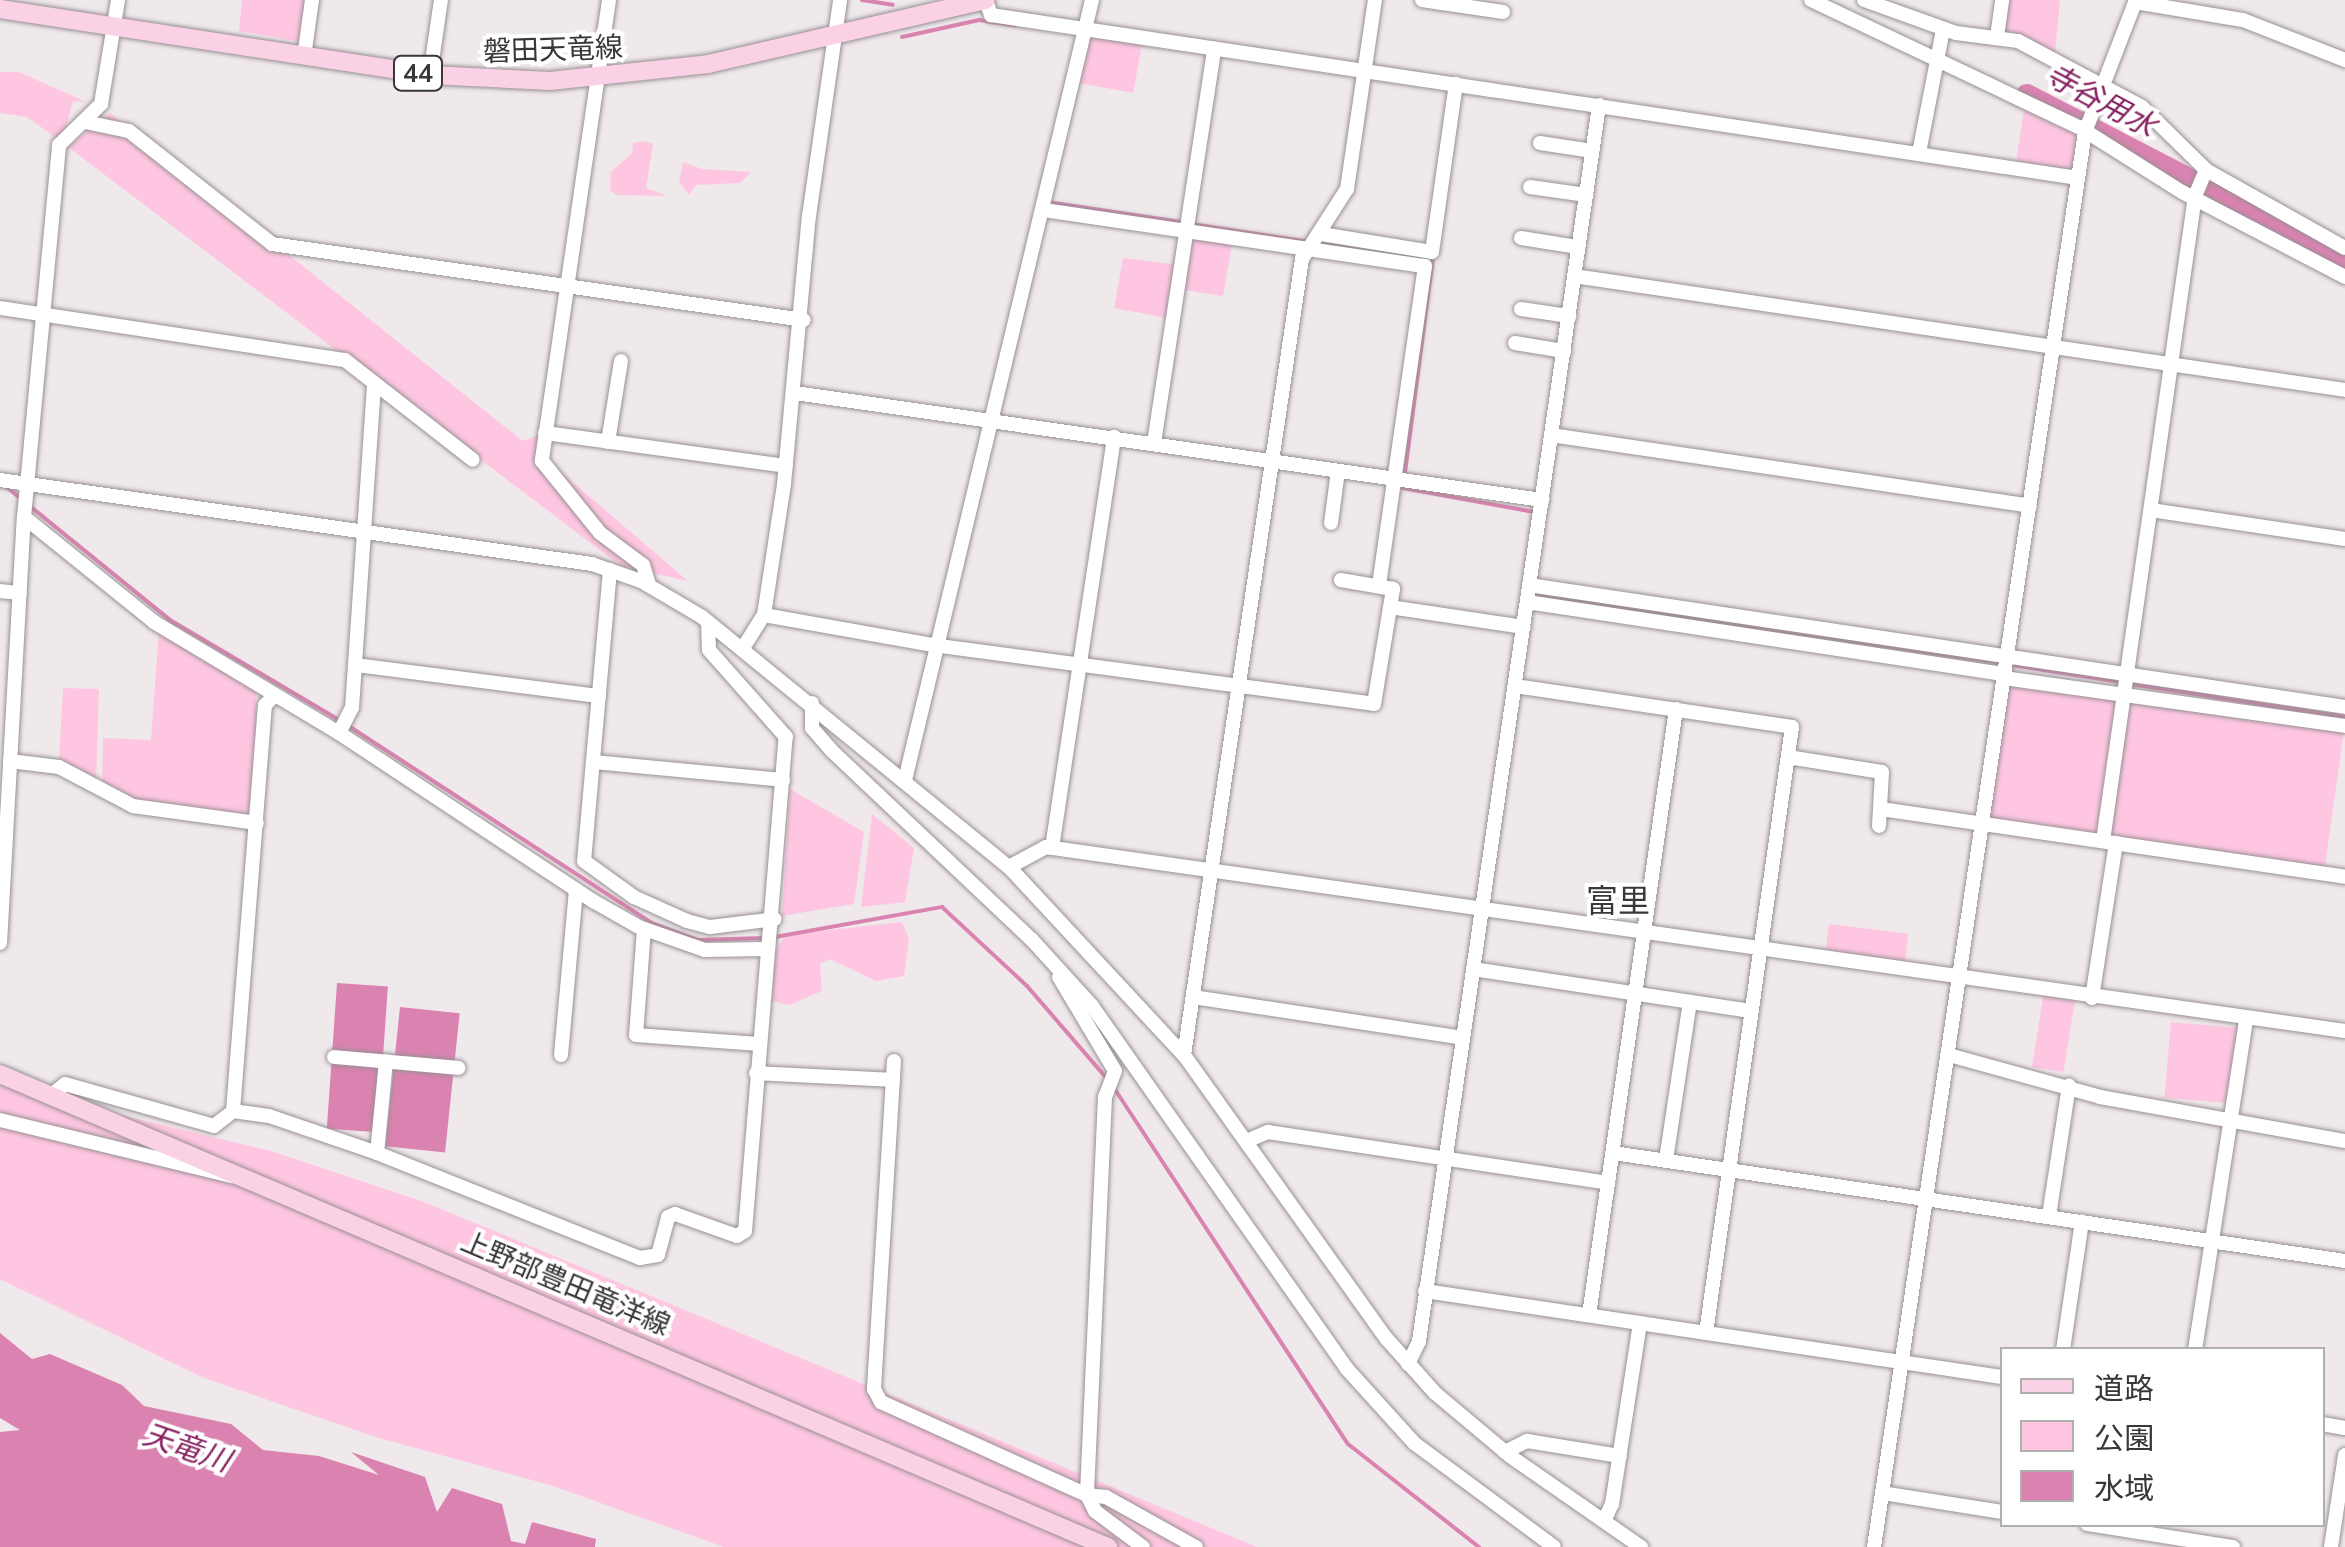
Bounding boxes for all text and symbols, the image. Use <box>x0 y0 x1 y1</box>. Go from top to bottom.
street label: 磐田天竜線 <box>482 30 624 68</box>
road number: 44 <box>393 53 443 93</box>
water label: 寺谷用水 <box>2040 56 2162 144</box>
district label: 富里 <box>1586 881 1650 919</box>
street label: 上野部豊田竜洋線 <box>456 1224 676 1342</box>
legend <box>2000 1347 2325 1527</box>
text: 道路 <box>2094 1369 2154 1407</box>
water label: 天竜川 <box>139 1415 235 1479</box>
text: 公園 <box>2094 1419 2154 1457</box>
text: 水域 <box>2094 1469 2154 1507</box>

